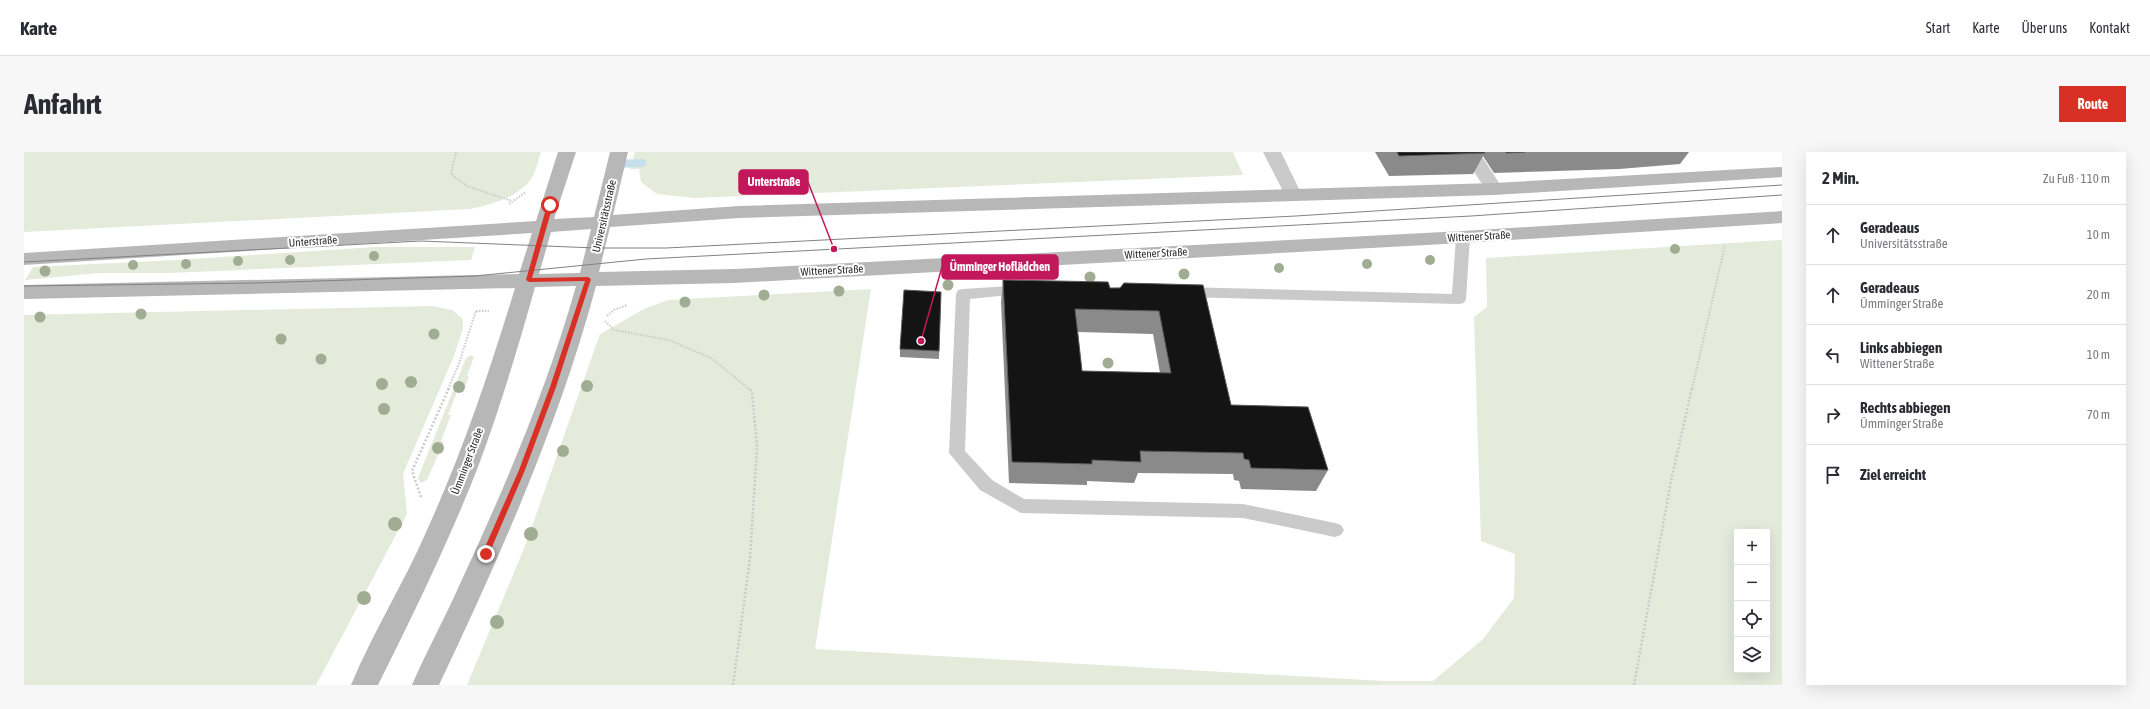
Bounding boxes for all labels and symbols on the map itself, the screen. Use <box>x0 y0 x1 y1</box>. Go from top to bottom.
callout: Unterstraße <box>739 170 808 194</box>
text: Unterstraße <box>748 175 801 189</box>
street label: Universitätsstraße <box>590 179 618 253</box>
route start <box>541 196 559 214</box>
street label: Wittener Straße <box>1447 228 1511 244</box>
street label: Unterstraße <box>288 233 338 249</box>
street label: Wittener Straße <box>1124 245 1188 261</box>
callout: Ümminger Hoflädchen <box>942 255 1058 279</box>
text: Ümminger Hoflädchen <box>950 259 1050 274</box>
street label: Wittener Straße <box>800 262 864 278</box>
street label: Ümminger Straße <box>449 426 485 496</box>
route end <box>477 545 495 563</box>

